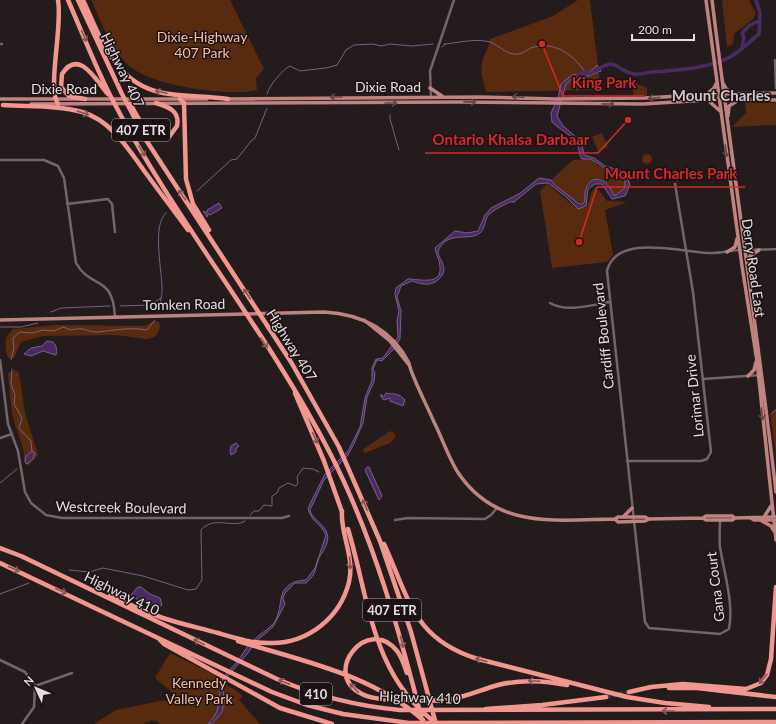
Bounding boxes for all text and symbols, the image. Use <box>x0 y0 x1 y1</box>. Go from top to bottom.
scale bar <box>632 16 694 42</box>
text: 200 m <box>638 22 672 37</box>
park label: Dixie-Highway 407 Park <box>157 28 248 61</box>
one-way arrow <box>80 29 88 41</box>
street label: Highway 407 <box>97 30 149 110</box>
callout: King Park <box>563 69 644 96</box>
text: King Park <box>572 73 637 91</box>
street label: Dixie Road <box>355 78 421 95</box>
street label: Dixie Road <box>31 80 97 97</box>
district label: Mount Charles <box>672 86 771 104</box>
one-way arrow <box>155 88 168 96</box>
one-way arrow <box>330 94 343 101</box>
one-way arrow <box>512 94 525 101</box>
one-way arrow <box>648 94 661 101</box>
one-way arrow <box>463 98 476 106</box>
one-way arrow <box>384 99 397 107</box>
one-way arrow <box>601 100 614 108</box>
one-way arrow <box>77 110 90 117</box>
road number: 407 ETR <box>112 119 170 141</box>
callout: Ontario Khalsa Darbaar <box>425 126 598 153</box>
text: Ontario Khalsa Darbaar <box>433 130 590 148</box>
one-way arrow <box>722 144 730 157</box>
one-way arrow <box>139 145 147 157</box>
callout: Mount Charles Park <box>597 160 745 187</box>
text: Mount Charles Park <box>605 164 738 182</box>
one-way arrow <box>178 190 186 201</box>
street label: Derry Road East <box>739 218 769 318</box>
street label: Cardiff Boulevard <box>589 282 617 390</box>
one-way arrow <box>242 288 250 300</box>
street label: Tomken Road <box>143 295 225 313</box>
street label: Highway 407 <box>263 306 321 384</box>
one-way arrow <box>260 337 268 348</box>
street label: Lorimar Drive <box>681 354 707 438</box>
one-way arrow <box>758 407 766 420</box>
one-way arrow <box>312 432 319 444</box>
street label: Westcreek Boulevard <box>55 497 187 517</box>
one-way arrow <box>361 499 368 511</box>
street label: Gana Court <box>702 551 728 623</box>
one-way arrow <box>346 556 354 569</box>
one-way arrow <box>7 566 19 573</box>
street label: Highway 410 <box>82 567 162 619</box>
one-way arrow <box>54 588 66 595</box>
road number: 407 ETR <box>363 599 421 621</box>
one-way arrow <box>398 635 406 648</box>
one-way arrow <box>194 638 206 645</box>
one-way arrow <box>475 656 488 663</box>
north arrow <box>16 668 56 708</box>
text: N <box>21 673 36 688</box>
park label: Kennedy Valley Park <box>165 674 233 707</box>
one-way arrow <box>758 674 767 685</box>
one-way arrow <box>528 677 541 684</box>
one-way arrow <box>279 678 291 685</box>
road number: 410 <box>300 683 332 705</box>
one-way arrow <box>349 683 359 693</box>
street label: Highway 410 <box>379 687 461 707</box>
one-way arrow <box>662 707 675 715</box>

